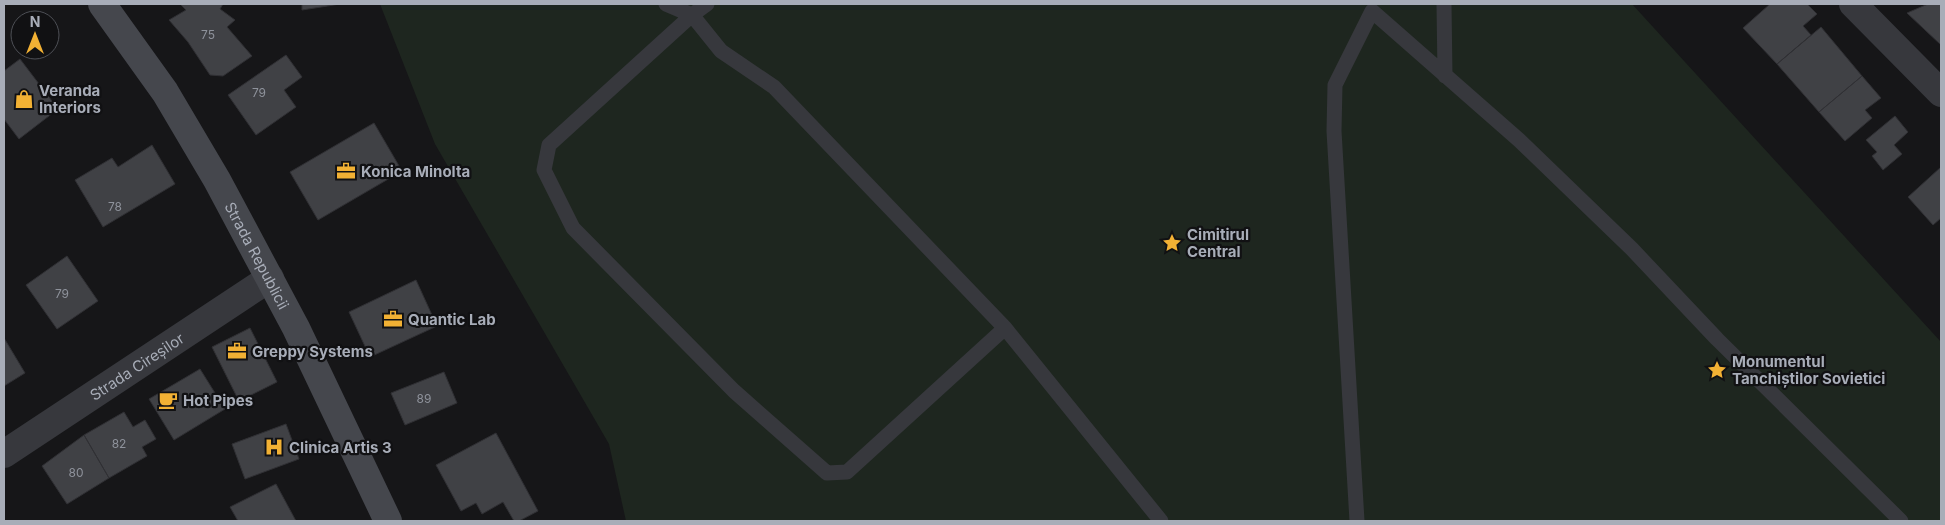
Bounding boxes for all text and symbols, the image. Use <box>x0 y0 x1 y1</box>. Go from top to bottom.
north arrow <box>10 10 60 60</box>
text: N <box>30 13 40 30</box>
house number: 75 <box>201 27 215 42</box>
place label: Veranda Interiors <box>39 81 101 117</box>
house number: 79 <box>252 85 266 100</box>
shop icon: Veranda Interiors <box>13 88 35 110</box>
office icon: Konica Minolta <box>335 160 357 182</box>
place label: Konica Minolta <box>361 162 470 181</box>
street label: Strada Republicii <box>221 198 294 312</box>
house number: 78 <box>108 199 122 214</box>
place label: Cimitirul Central <box>1187 225 1249 261</box>
place icon: Cimitirul Central <box>1161 232 1183 254</box>
house number: 79 <box>55 286 69 301</box>
office icon: Quantic Lab <box>382 308 404 330</box>
place label: Quantic Lab <box>408 310 496 329</box>
street label: Strada Cireșilor <box>86 328 188 404</box>
office icon: Greppy Systems <box>226 340 248 362</box>
place label: Greppy Systems <box>252 342 373 361</box>
place label: Monumentul Tanchiștilor Sovietici <box>1732 352 1885 388</box>
place icon: Monumentul Tanchiștilor Sovietici <box>1706 359 1728 381</box>
cafe icon: Hot Pipes <box>157 389 179 411</box>
place label: Hot Pipes <box>183 391 253 410</box>
house number: 89 <box>417 391 431 406</box>
house number: 82 <box>112 436 126 451</box>
hospital icon: Clinica Artis 3 <box>263 436 285 458</box>
place label: Clinica Artis 3 <box>289 438 392 457</box>
house number: 80 <box>69 465 84 480</box>

